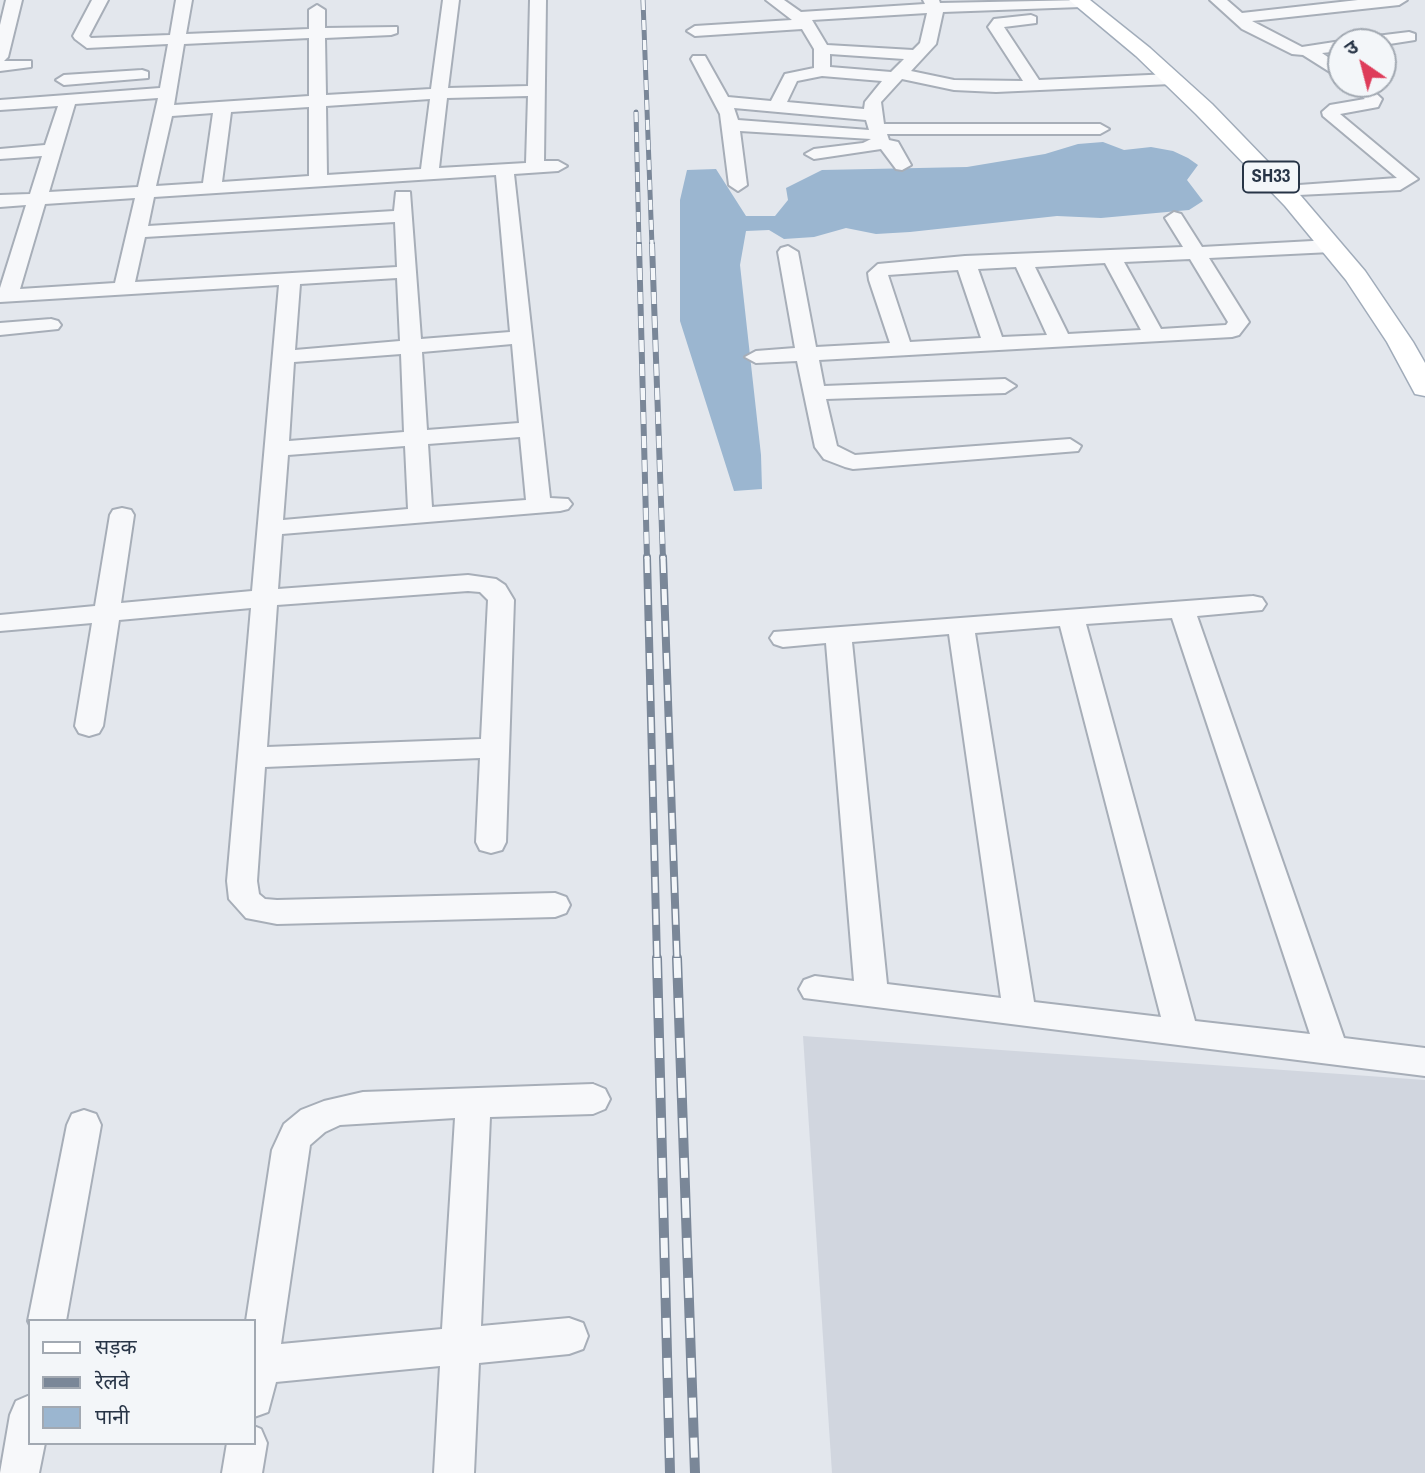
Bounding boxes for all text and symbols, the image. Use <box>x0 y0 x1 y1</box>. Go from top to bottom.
north arrow <box>1327 28 1397 98</box>
text: उ <box>1339 34 1363 61</box>
road number: SH33 <box>1243 162 1299 192</box>
legend <box>28 1319 256 1445</box>
text: सड़क <box>95 1332 137 1361</box>
text: रेलवे <box>95 1367 130 1396</box>
text: पानी <box>95 1402 129 1431</box>

